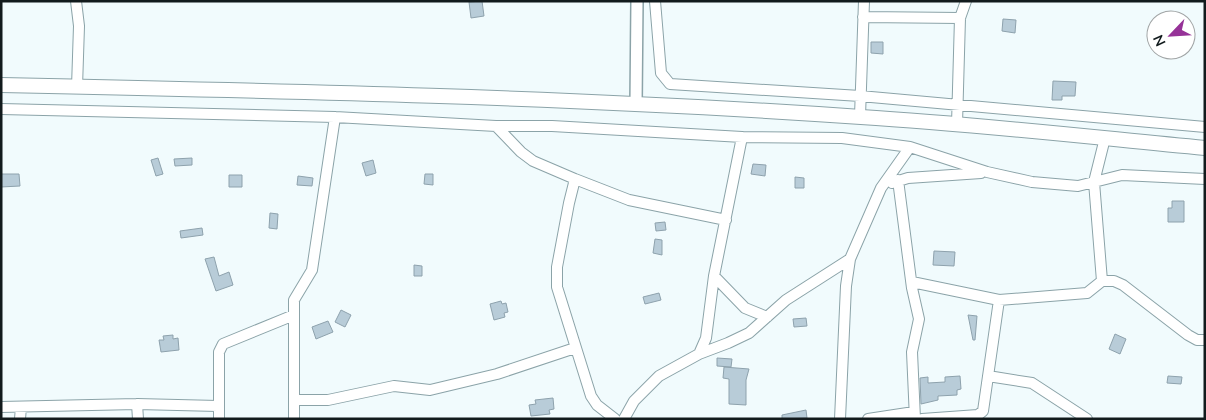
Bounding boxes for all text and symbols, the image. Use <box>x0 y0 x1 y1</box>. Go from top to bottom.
north arrow <box>1146 10 1196 60</box>
text: N <box>1149 32 1170 49</box>

